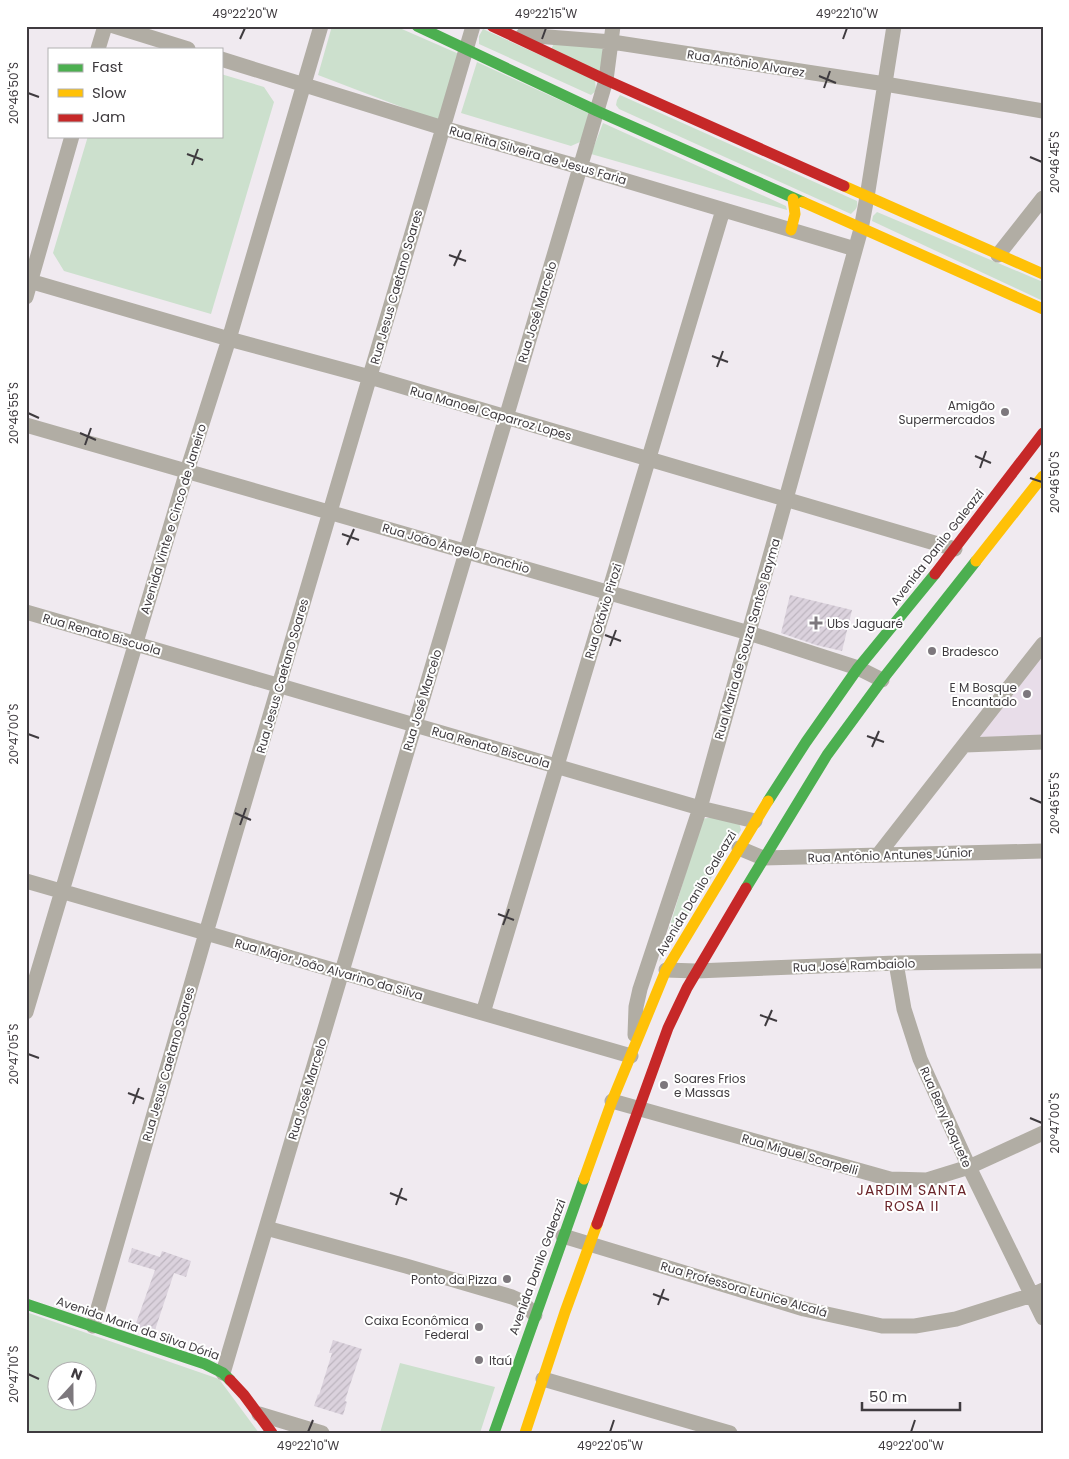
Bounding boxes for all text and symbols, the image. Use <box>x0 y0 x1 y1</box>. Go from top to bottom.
text: 49°22'20"W <box>212 5 278 22</box>
text: 49°22'15"W <box>515 5 577 22</box>
text: 49°22'10"W <box>816 5 878 22</box>
street label: Rua Antônio Alvarez <box>686 45 806 81</box>
legend <box>48 48 222 138</box>
text: Fast <box>92 56 123 77</box>
text: 20°46'50"S <box>5 62 22 124</box>
text: Slow <box>92 82 127 103</box>
text: Jam <box>92 106 126 127</box>
street label: Rua Rita Silveira de Jesus Faria <box>447 122 629 188</box>
text: 20°46'45"S <box>1046 131 1063 193</box>
street label: Rua Jesus Caetano Soares <box>366 208 426 366</box>
street label: Rua José Marcelo <box>513 259 561 365</box>
text: 20°46'55"S <box>5 382 22 444</box>
street label: Rua Manoel Caparroz Lopes <box>408 382 574 444</box>
place label: Amigão Supermercados <box>899 397 995 428</box>
marker: Amigão Supermercados <box>999 406 1011 418</box>
street label: Avenida Vinte e Cinco de Janeiro <box>136 421 210 616</box>
text: 20°46'50"S <box>1046 451 1063 513</box>
street label: Avenida Danilo Galeazzi <box>886 485 988 609</box>
street label: Rua João Ângelo Ponchio <box>380 519 532 577</box>
street label: Rua Maria de Souza Santos Bayma <box>710 536 784 742</box>
street label: Rua Otávio Pirozi <box>580 561 626 661</box>
street label: Rua Jesus Caetano Soares <box>252 597 312 755</box>
street label: Rua Renato Biscuola <box>41 609 163 659</box>
place label: Ubs Jaguaré <box>827 615 903 632</box>
marker: Ubs Jaguaré <box>809 616 823 630</box>
place label: Bradesco <box>942 643 999 660</box>
marker: Bradesco <box>926 645 938 657</box>
street label: Rua José Marcelo <box>398 647 446 753</box>
place label: E M Bosque Encantado <box>950 679 1017 710</box>
marker: E M Bosque Encantado <box>1021 688 1033 700</box>
text: 20°47'00"S <box>5 704 22 765</box>
street label: Rua Renato Biscuola <box>430 722 552 772</box>
text: 20°46'55"S <box>1046 772 1063 834</box>
street label: Avenida Danilo Galeazzi <box>652 827 740 959</box>
street label: Rua Antônio Antunes Júnior <box>807 844 973 866</box>
street label: Rua Major João Alvarino da Silva <box>233 934 425 1004</box>
street label: Rua José Rambaiolo <box>792 954 916 976</box>
street label: Rua Jesus Caetano Soares <box>138 985 198 1143</box>
text: 20°47'05"S <box>5 1024 22 1085</box>
street label: Rua José Marcelo <box>283 1036 331 1142</box>
street label: Rua Beny Roquete <box>916 1064 976 1170</box>
place label: Soares Frios e Massas <box>674 1070 746 1101</box>
marker: Soares Frios e Massas <box>658 1079 670 1091</box>
text: 20°47'00"S <box>1046 1093 1063 1154</box>
street label: Rua Miguel Scarpelli <box>740 1129 860 1179</box>
district label: JARDIM SANTA ROSA II <box>856 1180 968 1216</box>
street label: Avenida Danilo Galeazzi <box>505 1197 569 1337</box>
street label: Rua Professora Eunice Alcalá <box>659 1257 829 1321</box>
place label: Ponto da Pizza <box>411 1271 497 1288</box>
marker: Ponto da Pizza <box>501 1273 513 1285</box>
street label: Avenida Maria da Silva Dória <box>54 1292 222 1364</box>
place label: Caixa Econômica Federal <box>364 1312 469 1343</box>
marker: Caixa Econômica Federal <box>473 1321 485 1333</box>
text: 20°47'10"S <box>5 1345 22 1403</box>
place label: Itaú <box>489 1352 512 1369</box>
marker: Itaú <box>473 1354 485 1366</box>
north arrow <box>48 1362 98 1412</box>
text: N <box>68 1363 85 1385</box>
scale bar <box>862 1379 959 1411</box>
text: 50 m <box>869 1386 907 1407</box>
text: 49°22'10"W <box>277 1437 339 1454</box>
text: 49°22'05"W <box>577 1437 643 1454</box>
text: 49°22'00"W <box>878 1437 944 1454</box>

